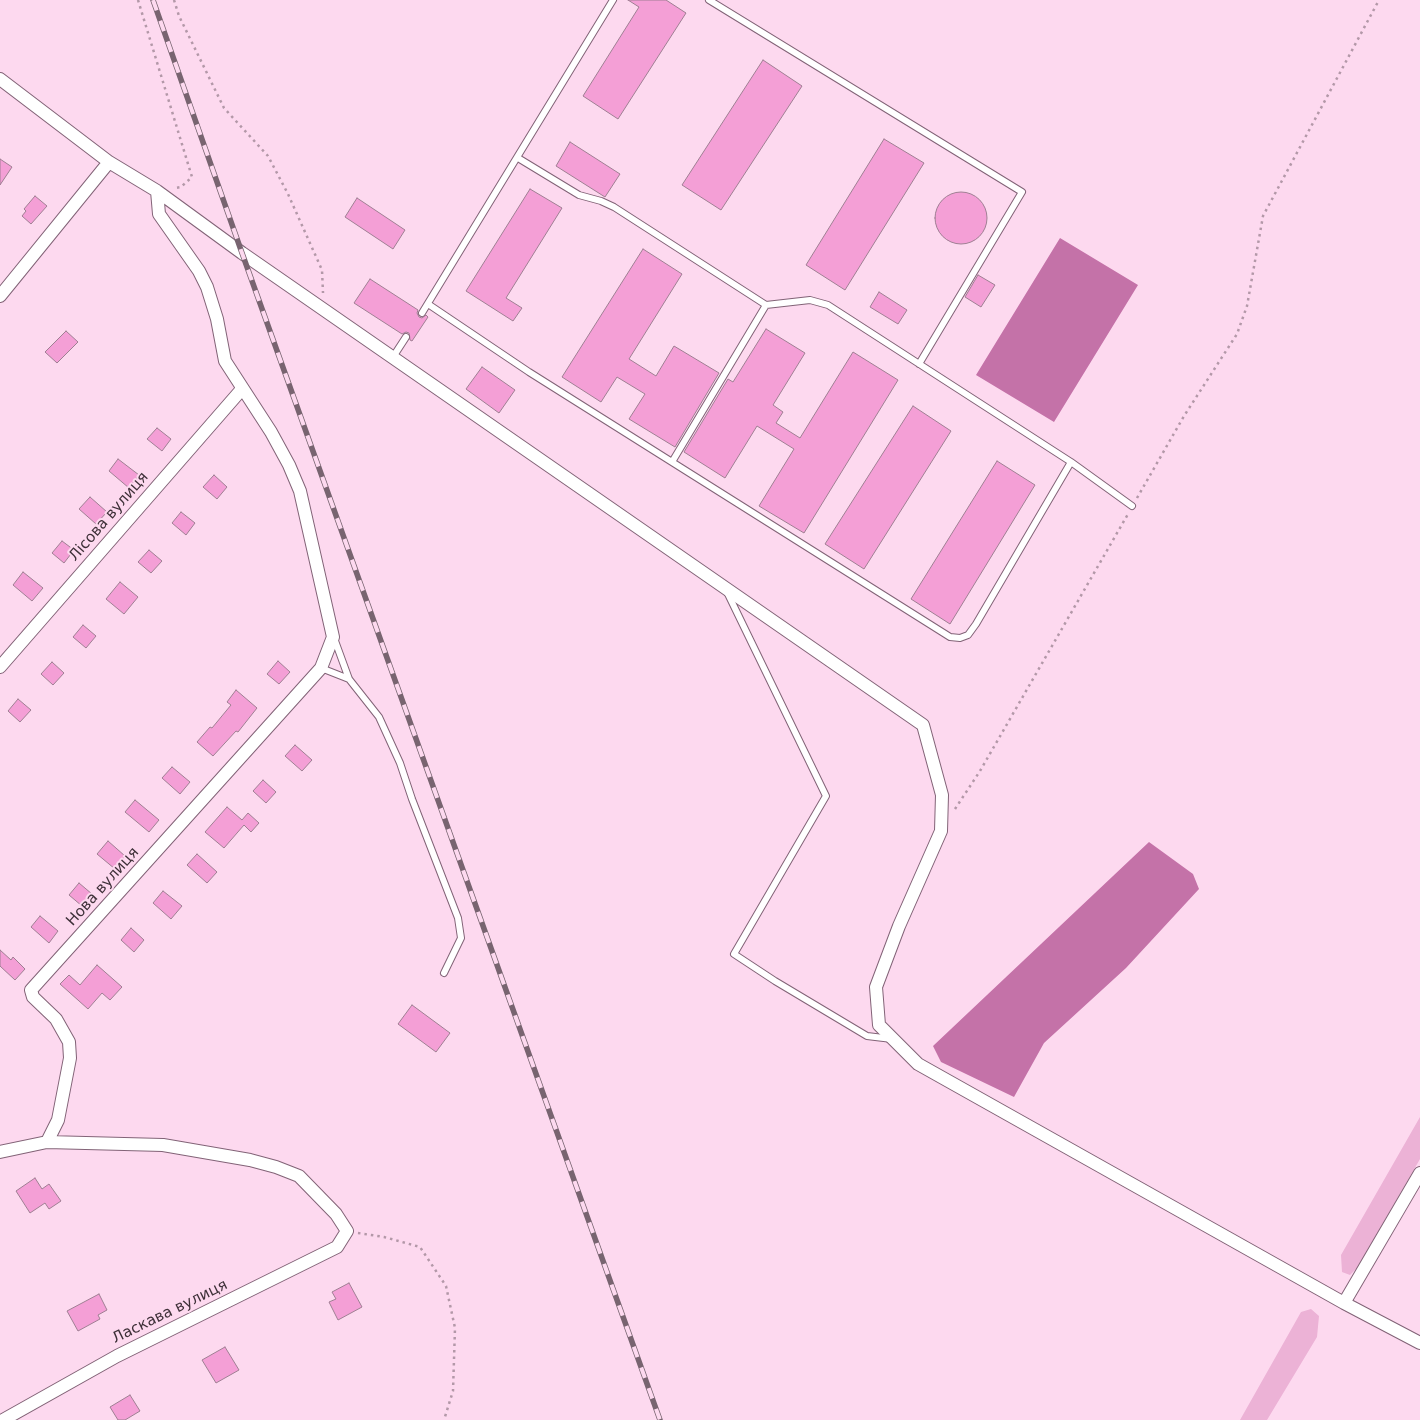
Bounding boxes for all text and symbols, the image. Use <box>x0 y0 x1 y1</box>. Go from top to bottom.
street label: Лісова вулиця <box>65 469 153 565</box>
street label: Нова вулиця <box>63 844 143 930</box>
street label: Ласкава вулиця <box>109 1276 231 1348</box>

